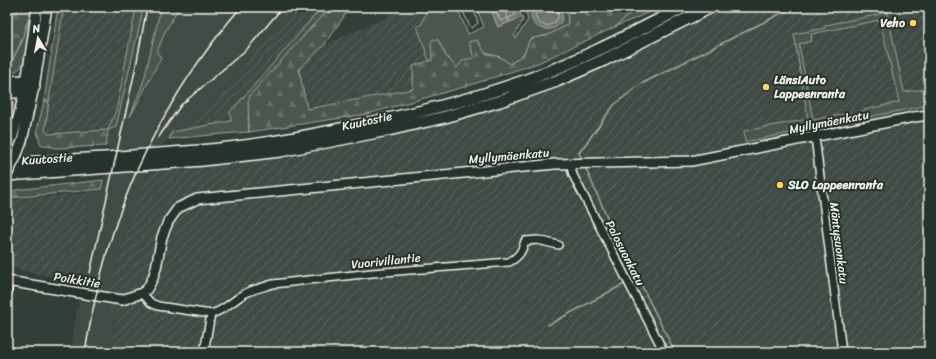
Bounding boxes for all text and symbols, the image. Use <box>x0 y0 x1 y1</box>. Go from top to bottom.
place label: Veho <box>880 12 906 34</box>
north arrow <box>18 18 58 58</box>
marker: Veho <box>908 18 918 28</box>
text: N <box>30 19 42 39</box>
place label: LänsiAuto Lappeenranta <box>774 69 846 105</box>
marker: LänsiAuto Lappeenranta <box>761 82 771 92</box>
street label: Myllymäenkatu <box>787 103 871 141</box>
street label: Kuutostie <box>340 105 394 137</box>
street label: Myllymäenkatu <box>468 141 551 170</box>
street label: Kuutostie <box>21 146 73 172</box>
place label: SLO Lappeenranta <box>787 174 884 196</box>
marker: SLO Lappeenranta <box>775 180 785 190</box>
street label: Mäntysuonkatu <box>823 201 855 286</box>
street label: Palosuonkatu <box>599 216 651 290</box>
street label: Vuorivillantie <box>350 246 422 276</box>
street label: Poikkitie <box>52 265 102 295</box>

